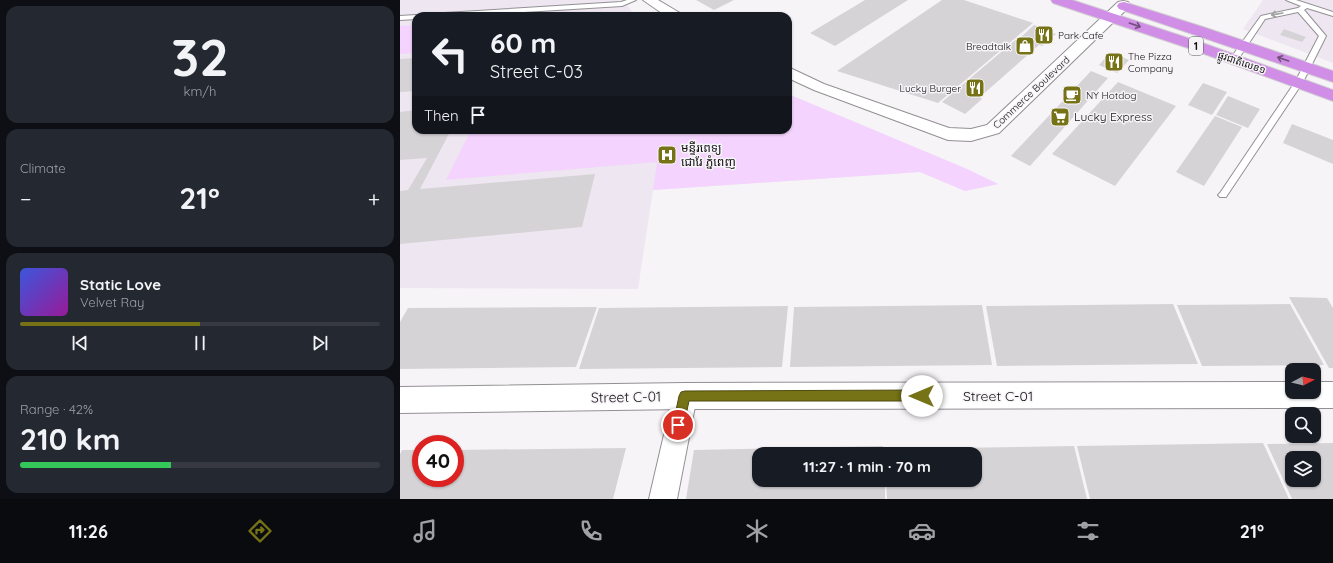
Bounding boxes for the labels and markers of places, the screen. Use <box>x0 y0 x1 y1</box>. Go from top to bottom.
restaurant icon: Park Cafe <box>1033 24 1055 46</box>
place label: Park Cafe <box>1058 29 1104 42</box>
shop icon: Breadtalk <box>1014 35 1036 57</box>
place label: Breadtalk <box>966 40 1011 53</box>
place label: The Pizza Company <box>1128 50 1173 75</box>
restaurant icon: The Pizza Company <box>1103 51 1125 73</box>
restaurant icon: Lucky Burger <box>964 77 986 99</box>
place label: Lucky Burger <box>900 82 961 95</box>
cafe icon: NY Hotdog <box>1061 84 1083 106</box>
place label: NY Hotdog <box>1086 89 1137 102</box>
supermarket icon: Lucky Express <box>1049 106 1071 128</box>
place label: Lucky Express <box>1074 109 1153 124</box>
place label: មន្ទីរពេទ្យ ជោរែ ភ្នំពេញ <box>681 140 736 169</box>
hospital icon: មន្ទីរពេទ្យ ជោរែ ភ្នំពេញ <box>656 144 678 166</box>
pin <box>661 408 695 442</box>

